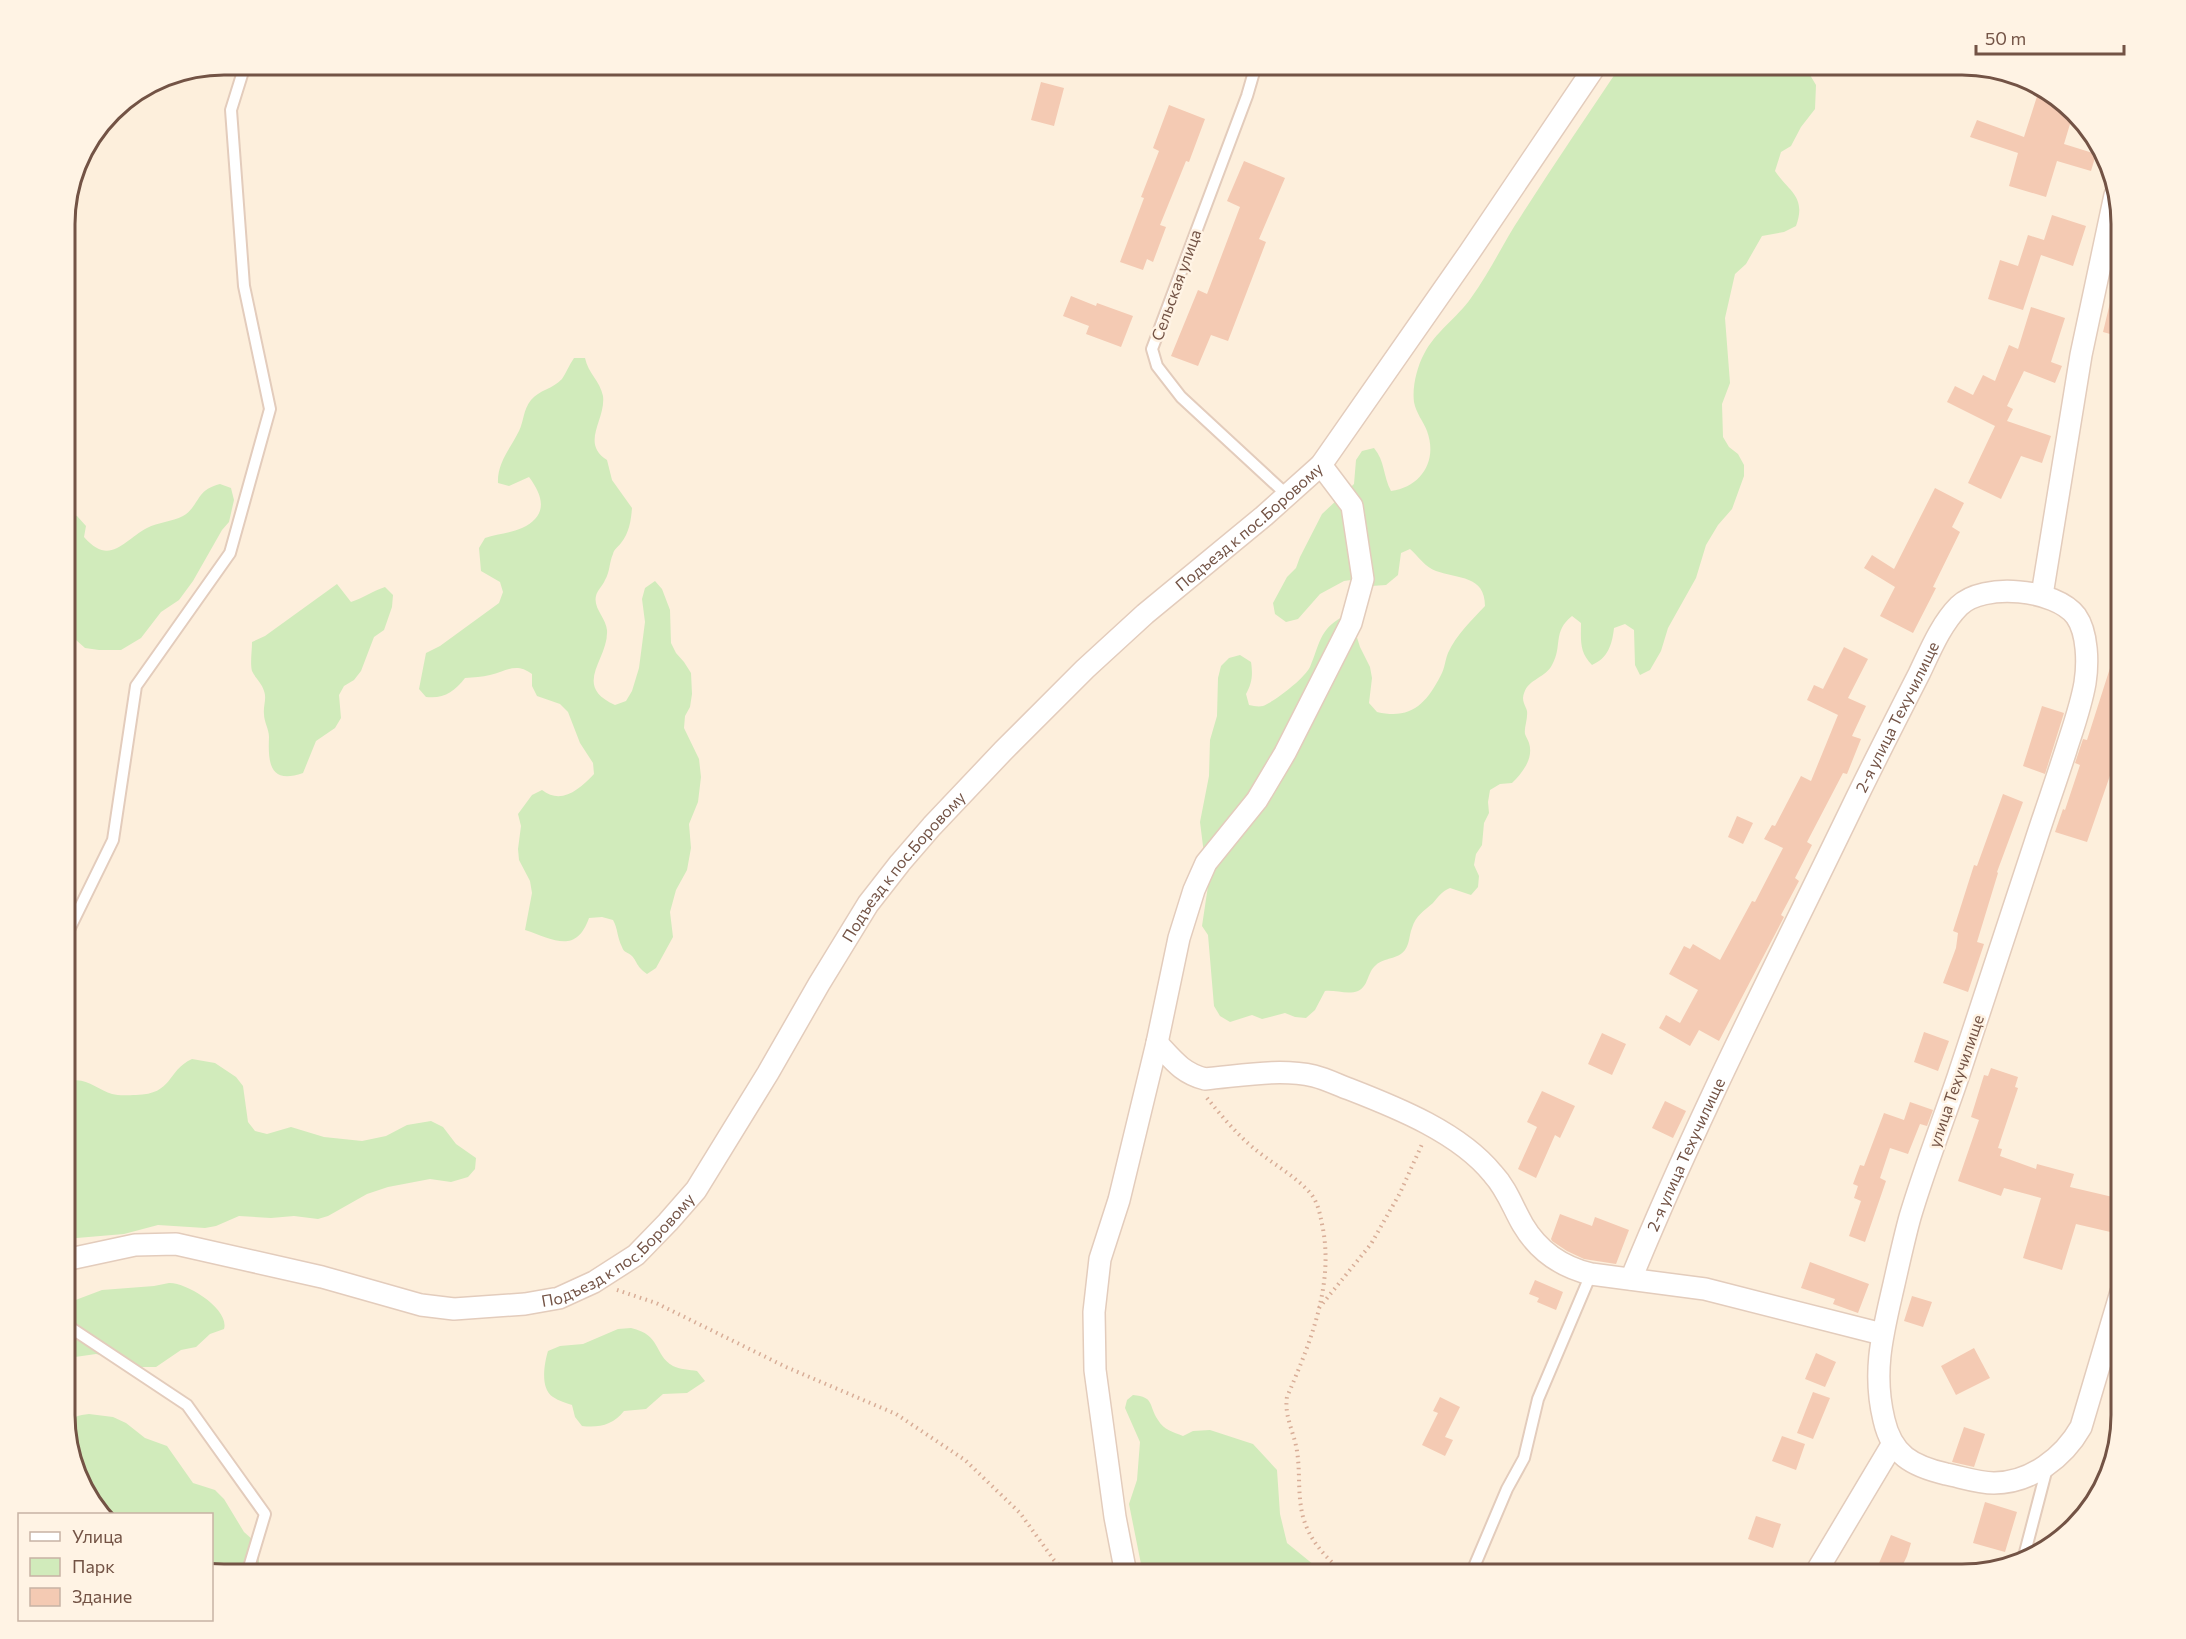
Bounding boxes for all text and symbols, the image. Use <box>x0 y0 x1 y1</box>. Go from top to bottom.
scale bar <box>1976 18 2124 56</box>
text: 50 m <box>1985 27 2026 49</box>
street label: Сельская улица <box>1147 227 1204 343</box>
street label: Подъезд к пос.Боровому <box>1171 458 1326 594</box>
street label: 2-я улица Техучилище <box>1851 638 1942 795</box>
street label: Подъезд к пос.Боровому <box>837 787 969 945</box>
street label: улица Техучилище <box>1924 1012 1987 1150</box>
street label: 2-я улица Техучилище <box>1642 1074 1728 1234</box>
street label: Подъезд к пос.Боровому <box>540 1189 698 1310</box>
legend <box>18 1513 213 1621</box>
text: Улица <box>72 1525 123 1547</box>
text: Парк <box>72 1555 115 1577</box>
text: Здание <box>72 1585 132 1607</box>

